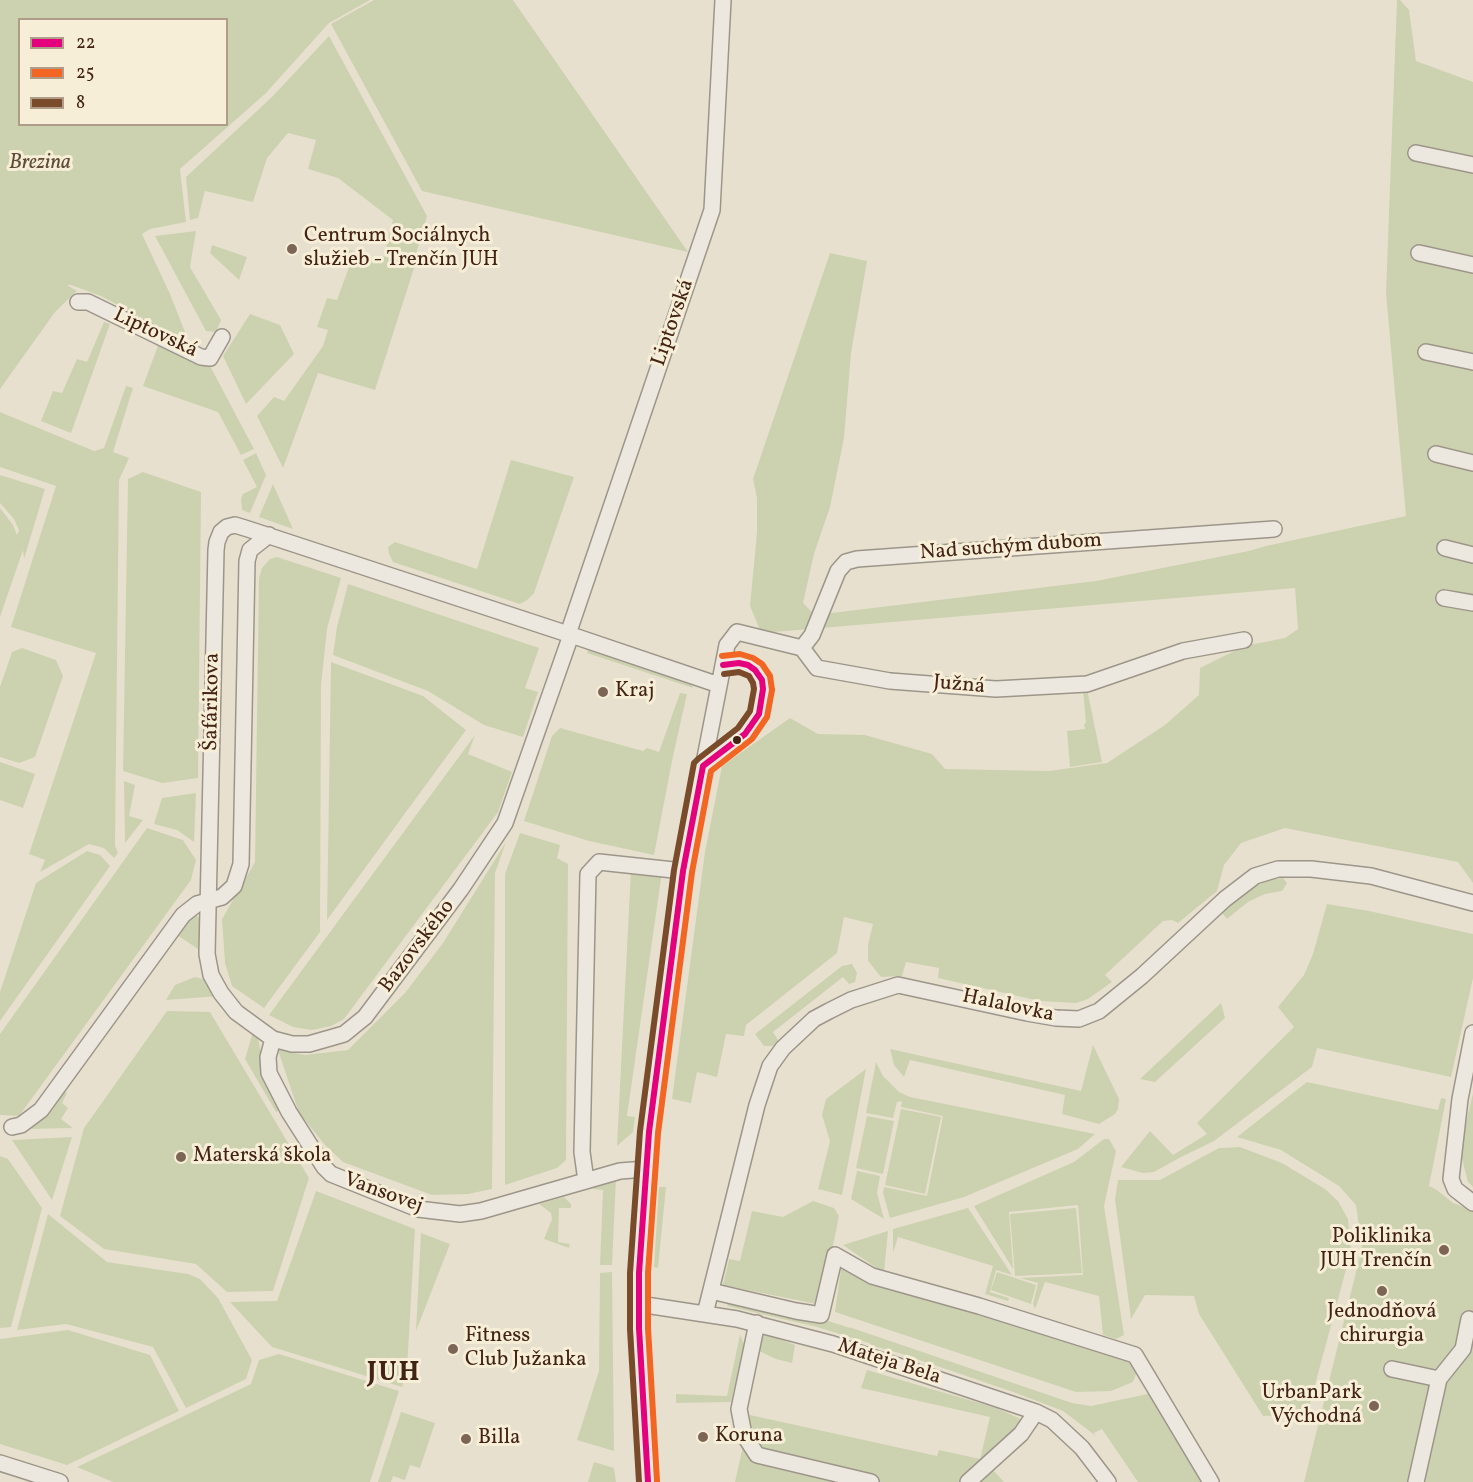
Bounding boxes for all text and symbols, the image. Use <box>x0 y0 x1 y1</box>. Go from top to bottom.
legend <box>18 18 228 126</box>
text: 22 <box>76 31 95 56</box>
text: 25 <box>76 61 94 86</box>
text: 8 <box>76 91 85 116</box>
park label: Brezina <box>9 151 71 177</box>
place label: Centrum Sociálnych služieb - Trenčín JUH <box>304 224 499 274</box>
marker: Centrum Sociálnych služieb - Trenčín JUH <box>285 242 299 256</box>
street label: Liptovská <box>647 276 701 370</box>
street label: Liptovská <box>109 304 201 364</box>
street label: Nad suchým dubom <box>919 529 1103 567</box>
street label: Šafárikova <box>200 653 226 751</box>
street label: Južná <box>932 671 986 701</box>
place label: Kraj <box>615 679 654 705</box>
marker: Kraj <box>596 685 610 699</box>
unlabelled marker <box>731 734 743 746</box>
street label: Bazovského <box>375 896 461 998</box>
street label: Halalovka <box>960 985 1056 1029</box>
place label: Materská škola <box>193 1144 332 1170</box>
marker: Materská škola <box>174 1150 188 1164</box>
street label: Vansovej <box>340 1168 426 1220</box>
place label: Poliklinika JUH Trenčín <box>1320 1225 1432 1275</box>
marker: Poliklinika JUH Trenčín <box>1437 1243 1451 1257</box>
marker: Jednodňová chirurgia <box>1375 1284 1389 1298</box>
place label: Jednodňová chirurgia <box>1327 1300 1437 1350</box>
place label: Fitness Club Južanka <box>465 1324 587 1374</box>
street label: Mateja Bela <box>834 1334 944 1392</box>
marker: Fitness Club Južanka <box>446 1342 460 1356</box>
district label: JUH <box>367 1359 421 1391</box>
place label: UrbanPark Východná <box>1262 1381 1362 1431</box>
marker: UrbanPark Východná <box>1367 1399 1381 1413</box>
place label: Koruna <box>715 1424 783 1450</box>
place label: Billa <box>478 1426 520 1452</box>
marker: Koruna <box>696 1430 710 1444</box>
marker: Billa <box>459 1432 473 1446</box>

